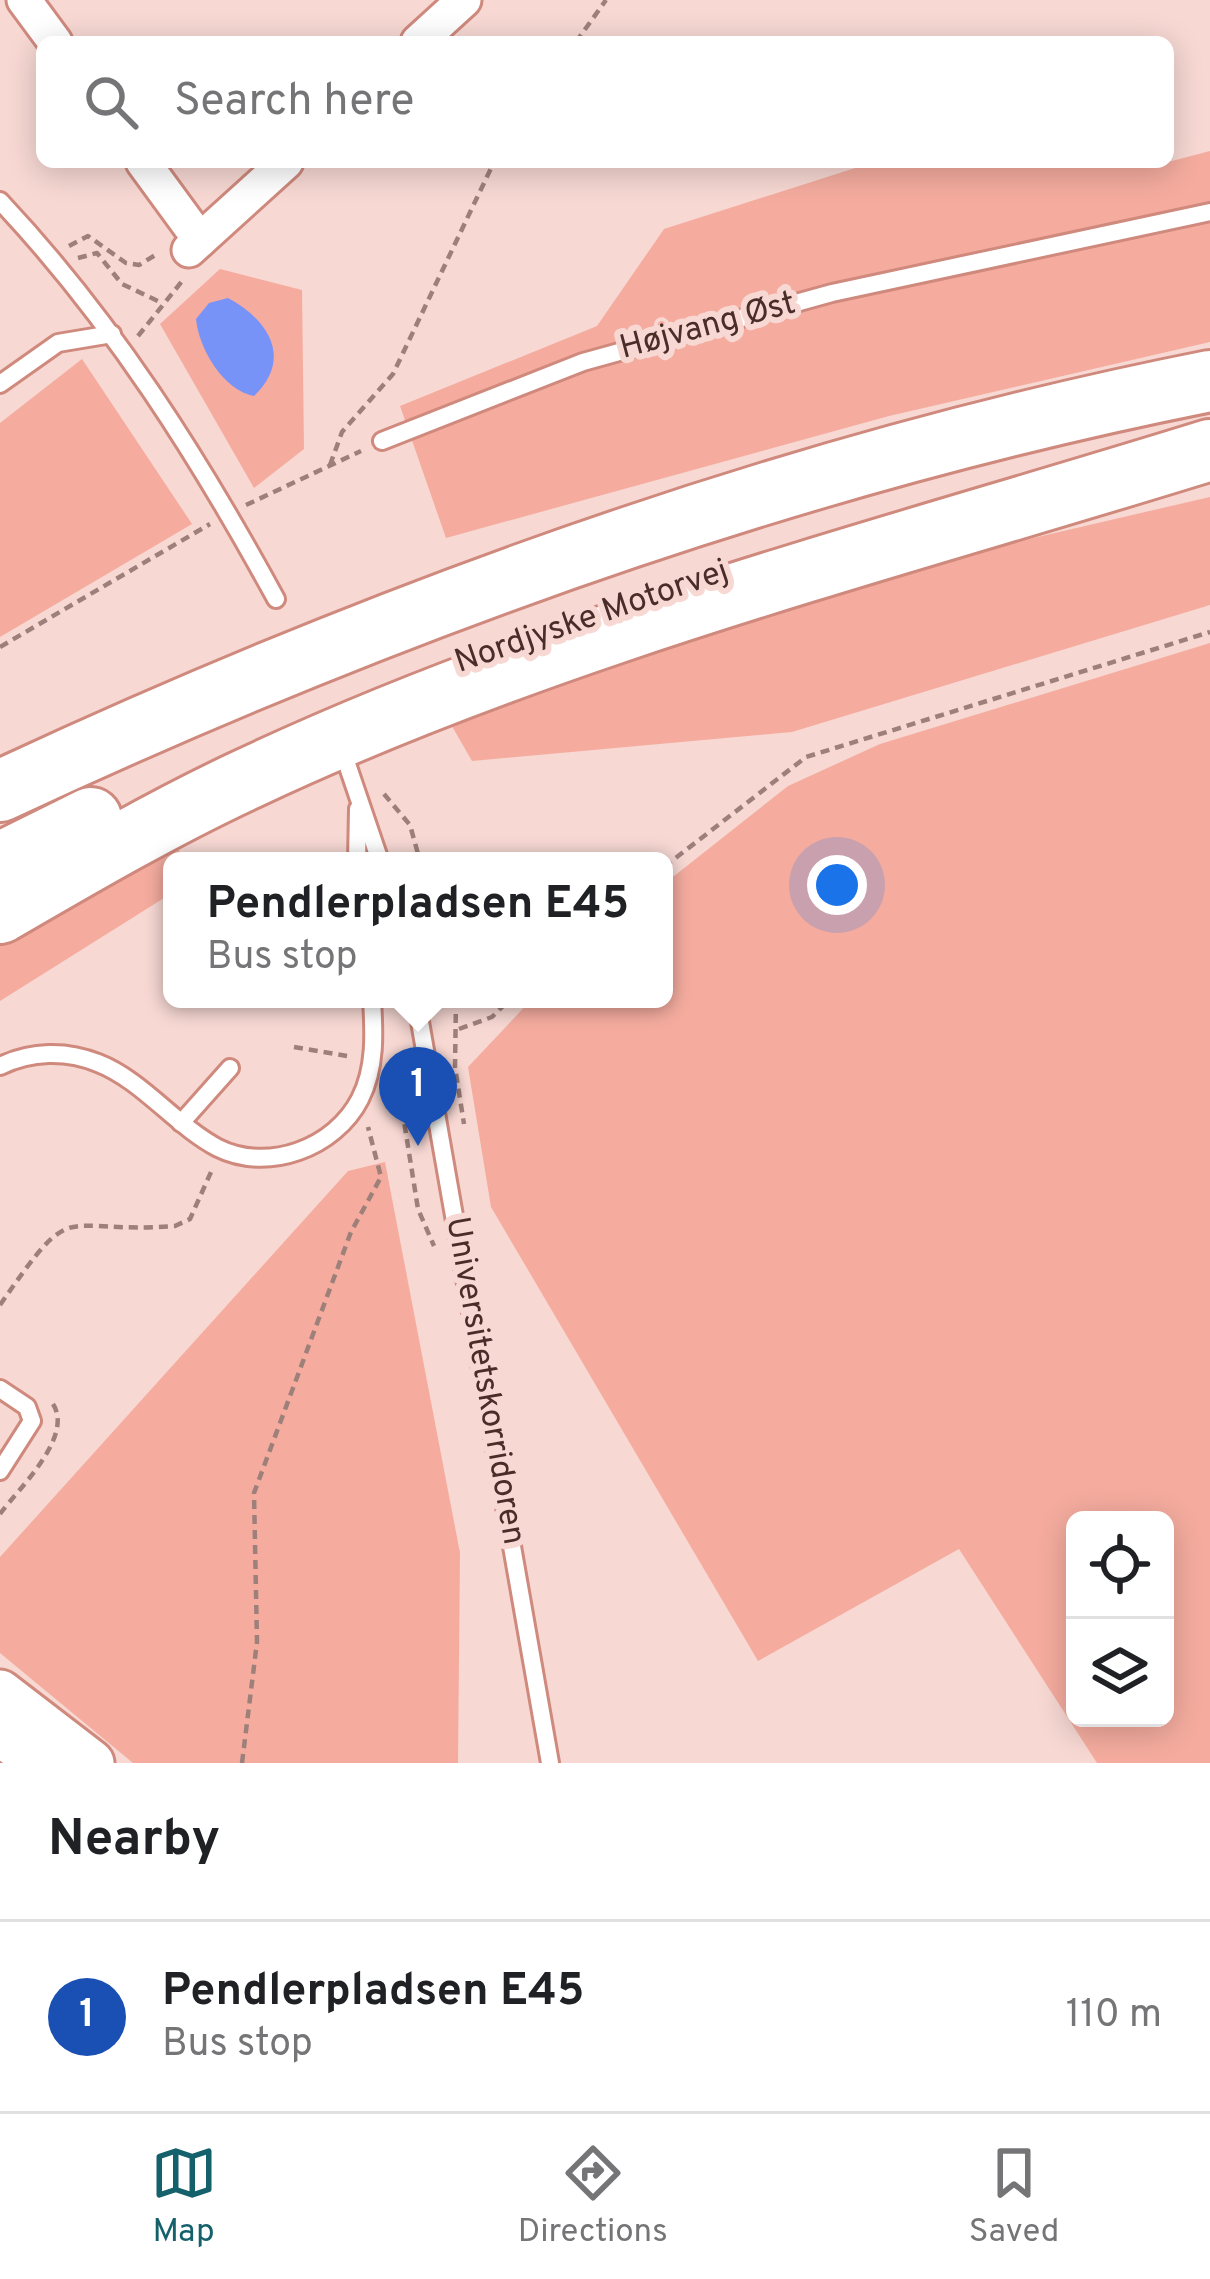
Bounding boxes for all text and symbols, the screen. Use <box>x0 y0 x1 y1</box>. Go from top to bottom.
search box <box>36 36 1174 168</box>
icon: search <box>78 69 144 135</box>
text: Search here <box>174 74 414 131</box>
street label: Højvang Øst <box>616 283 800 371</box>
street label: Nordjyske Motorvej <box>449 551 735 685</box>
popup <box>163 852 673 1008</box>
your location <box>807 855 867 915</box>
text: Pendlerpladsen E45 <box>207 877 629 934</box>
text: Bus stop <box>207 934 358 983</box>
pin: 1 <box>379 1047 457 1146</box>
street label: Universitetskorridoren <box>434 1214 534 1548</box>
map controls <box>1066 1511 1174 1727</box>
button: locate <box>1066 1511 1174 1619</box>
button: layers <box>1066 1619 1174 1727</box>
text: Nearby <box>48 1809 220 1874</box>
text: Pendlerpladsen E45 <box>162 1964 584 2021</box>
text: 1 <box>79 1992 95 2041</box>
text: 110 m <box>1066 1992 1162 2041</box>
text: Bus stop <box>162 2021 313 2070</box>
tab: Map <box>151 2140 217 2254</box>
tab: Directions <box>518 2140 668 2254</box>
tab: Saved <box>969 2140 1059 2254</box>

